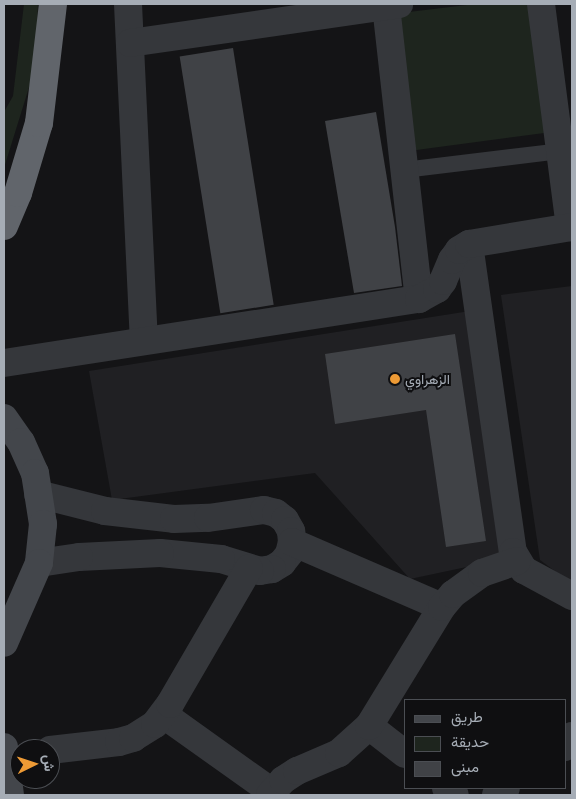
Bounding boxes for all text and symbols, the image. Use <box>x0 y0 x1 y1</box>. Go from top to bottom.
place label: الزهراوي <box>405 371 450 387</box>
marker: الزهراوي <box>389 373 401 385</box>
legend <box>404 699 566 789</box>
text: طريق <box>451 707 483 726</box>
text: حديقة <box>451 732 489 751</box>
north arrow <box>10 739 60 789</box>
text: ش <box>39 754 59 772</box>
text: مبنى <box>451 757 479 776</box>

